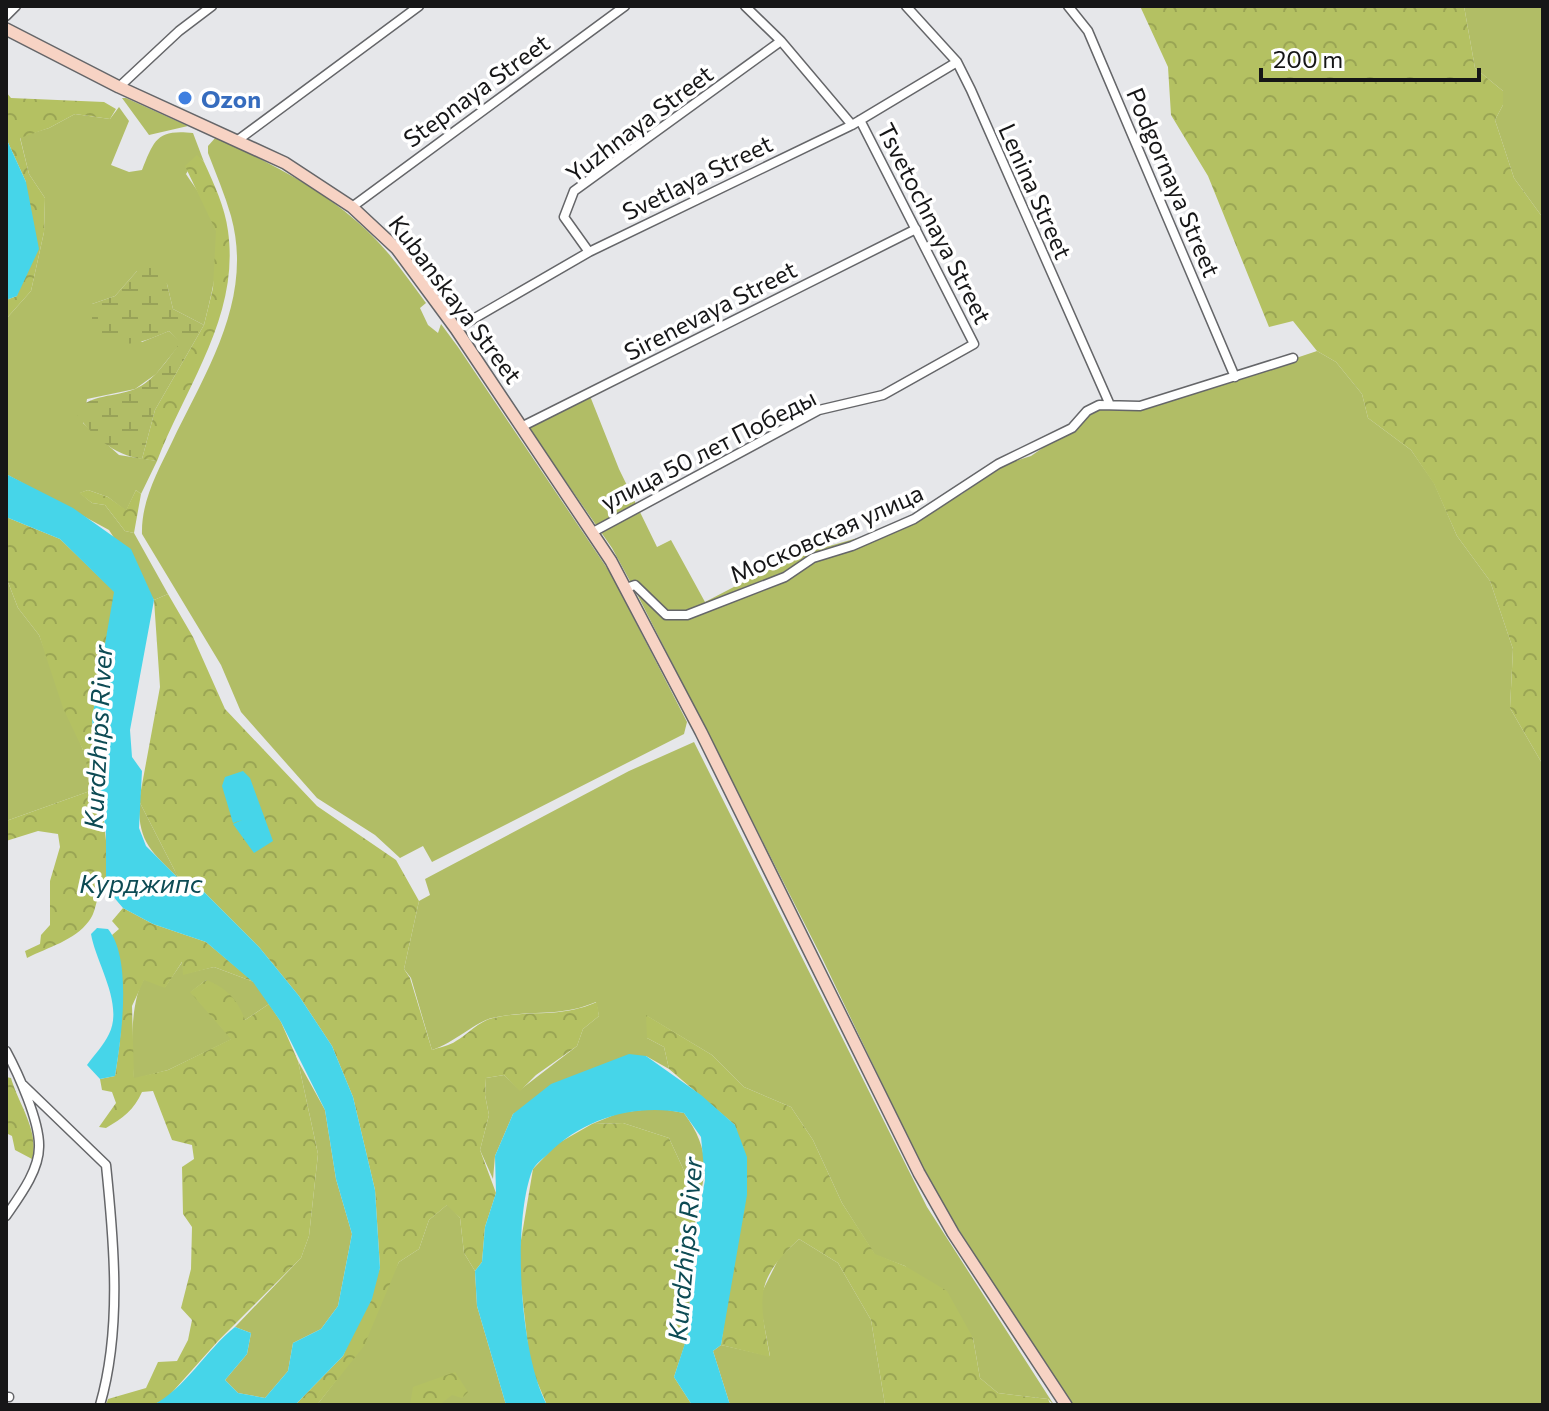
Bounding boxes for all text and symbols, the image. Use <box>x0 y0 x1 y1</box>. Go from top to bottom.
street label: Stepnaya Street <box>397 27 555 153</box>
scale bar <box>1261 32 1479 82</box>
text: 200 m <box>1273 44 1343 73</box>
street label: Yuzhnaya Street <box>560 58 718 188</box>
street label: Podgornaya Street <box>1121 83 1227 281</box>
place label: Ozon <box>201 84 261 113</box>
marker: Ozon <box>176 89 194 107</box>
street label: Tsvetochnaya Street <box>872 118 998 328</box>
street label: Lenina Street <box>993 119 1079 263</box>
street label: Svetlaya Street <box>617 128 777 226</box>
street label: Kubanskaya Street <box>383 209 529 389</box>
street label: Sirenevaya Street <box>619 254 801 366</box>
street label: улица 50 лет Победы <box>596 382 820 516</box>
street label: Московская улица <box>725 477 927 589</box>
water label: Kurdzhips River <box>77 643 117 830</box>
water label: Курджипс <box>79 867 203 898</box>
water label: Kurdzhips River <box>661 1154 708 1342</box>

